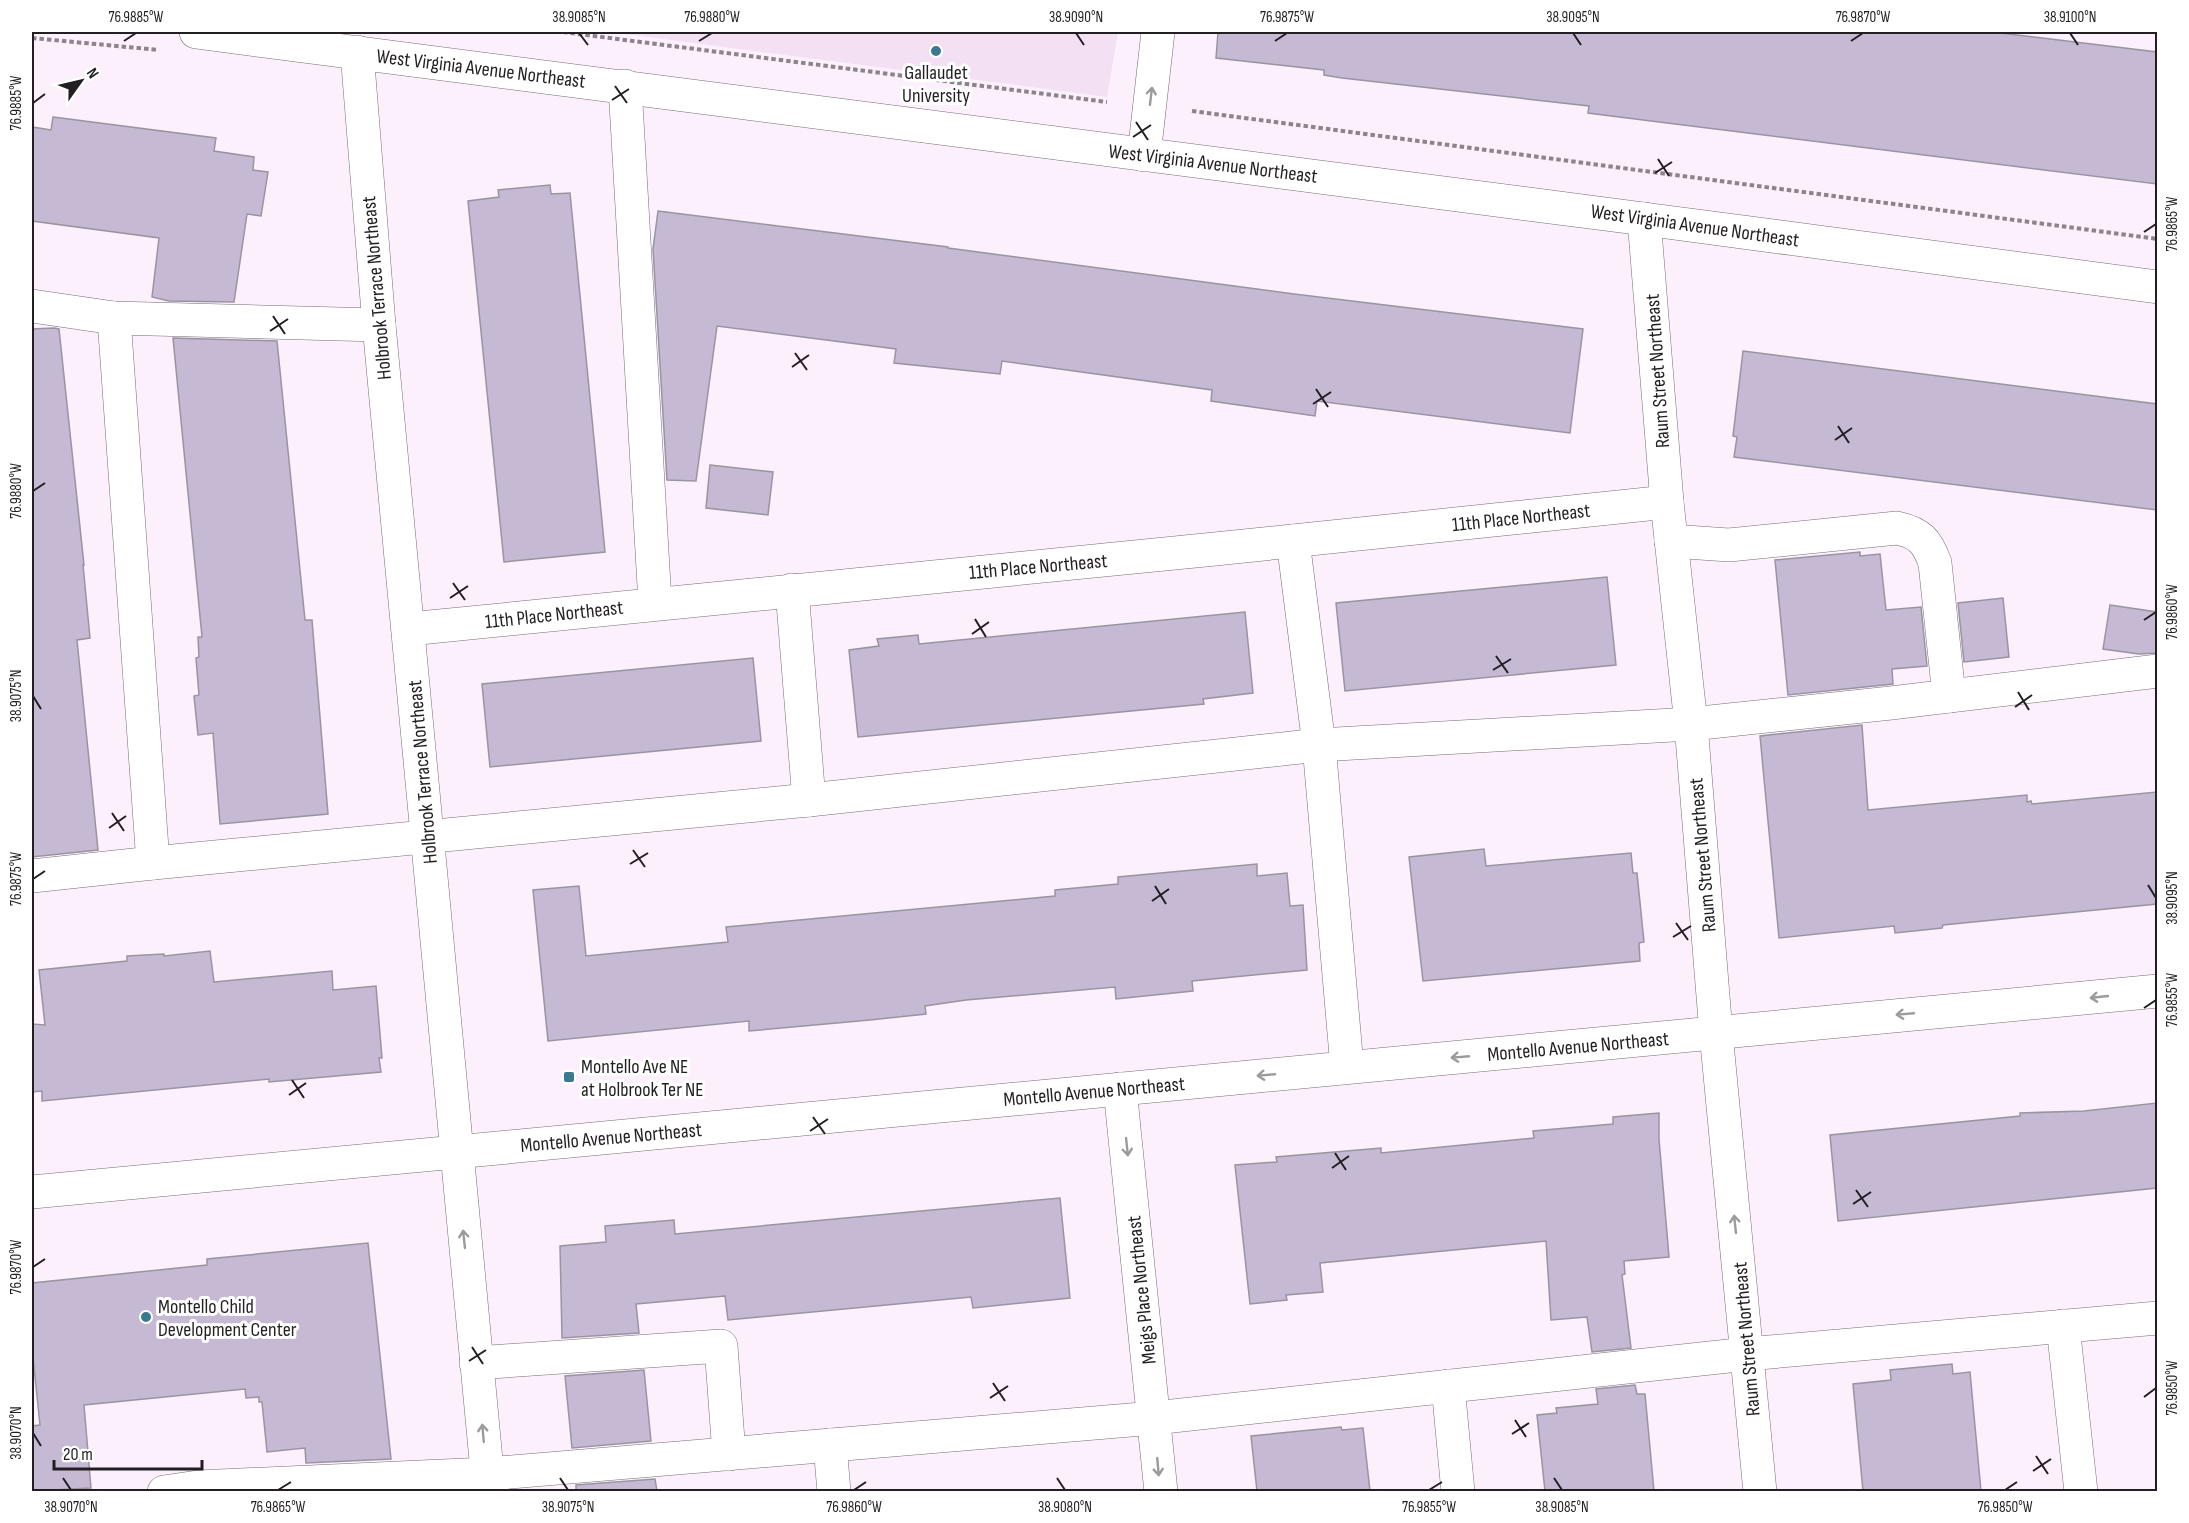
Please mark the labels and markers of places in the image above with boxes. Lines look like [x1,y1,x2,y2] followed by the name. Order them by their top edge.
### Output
[929,44,943,58] marker: Gallaudet University
[902,61,970,108] place label: Gallaudet University
[581,1055,704,1102] place label: Montello Ave NE at Holbrook Ter NE
[562,1070,576,1084] marker: Montello Ave NE at Holbrook Ter NE
[158,1295,297,1342] place label: Montello Child Development Center
[139,1310,153,1324] marker: Montello Child Development Center

